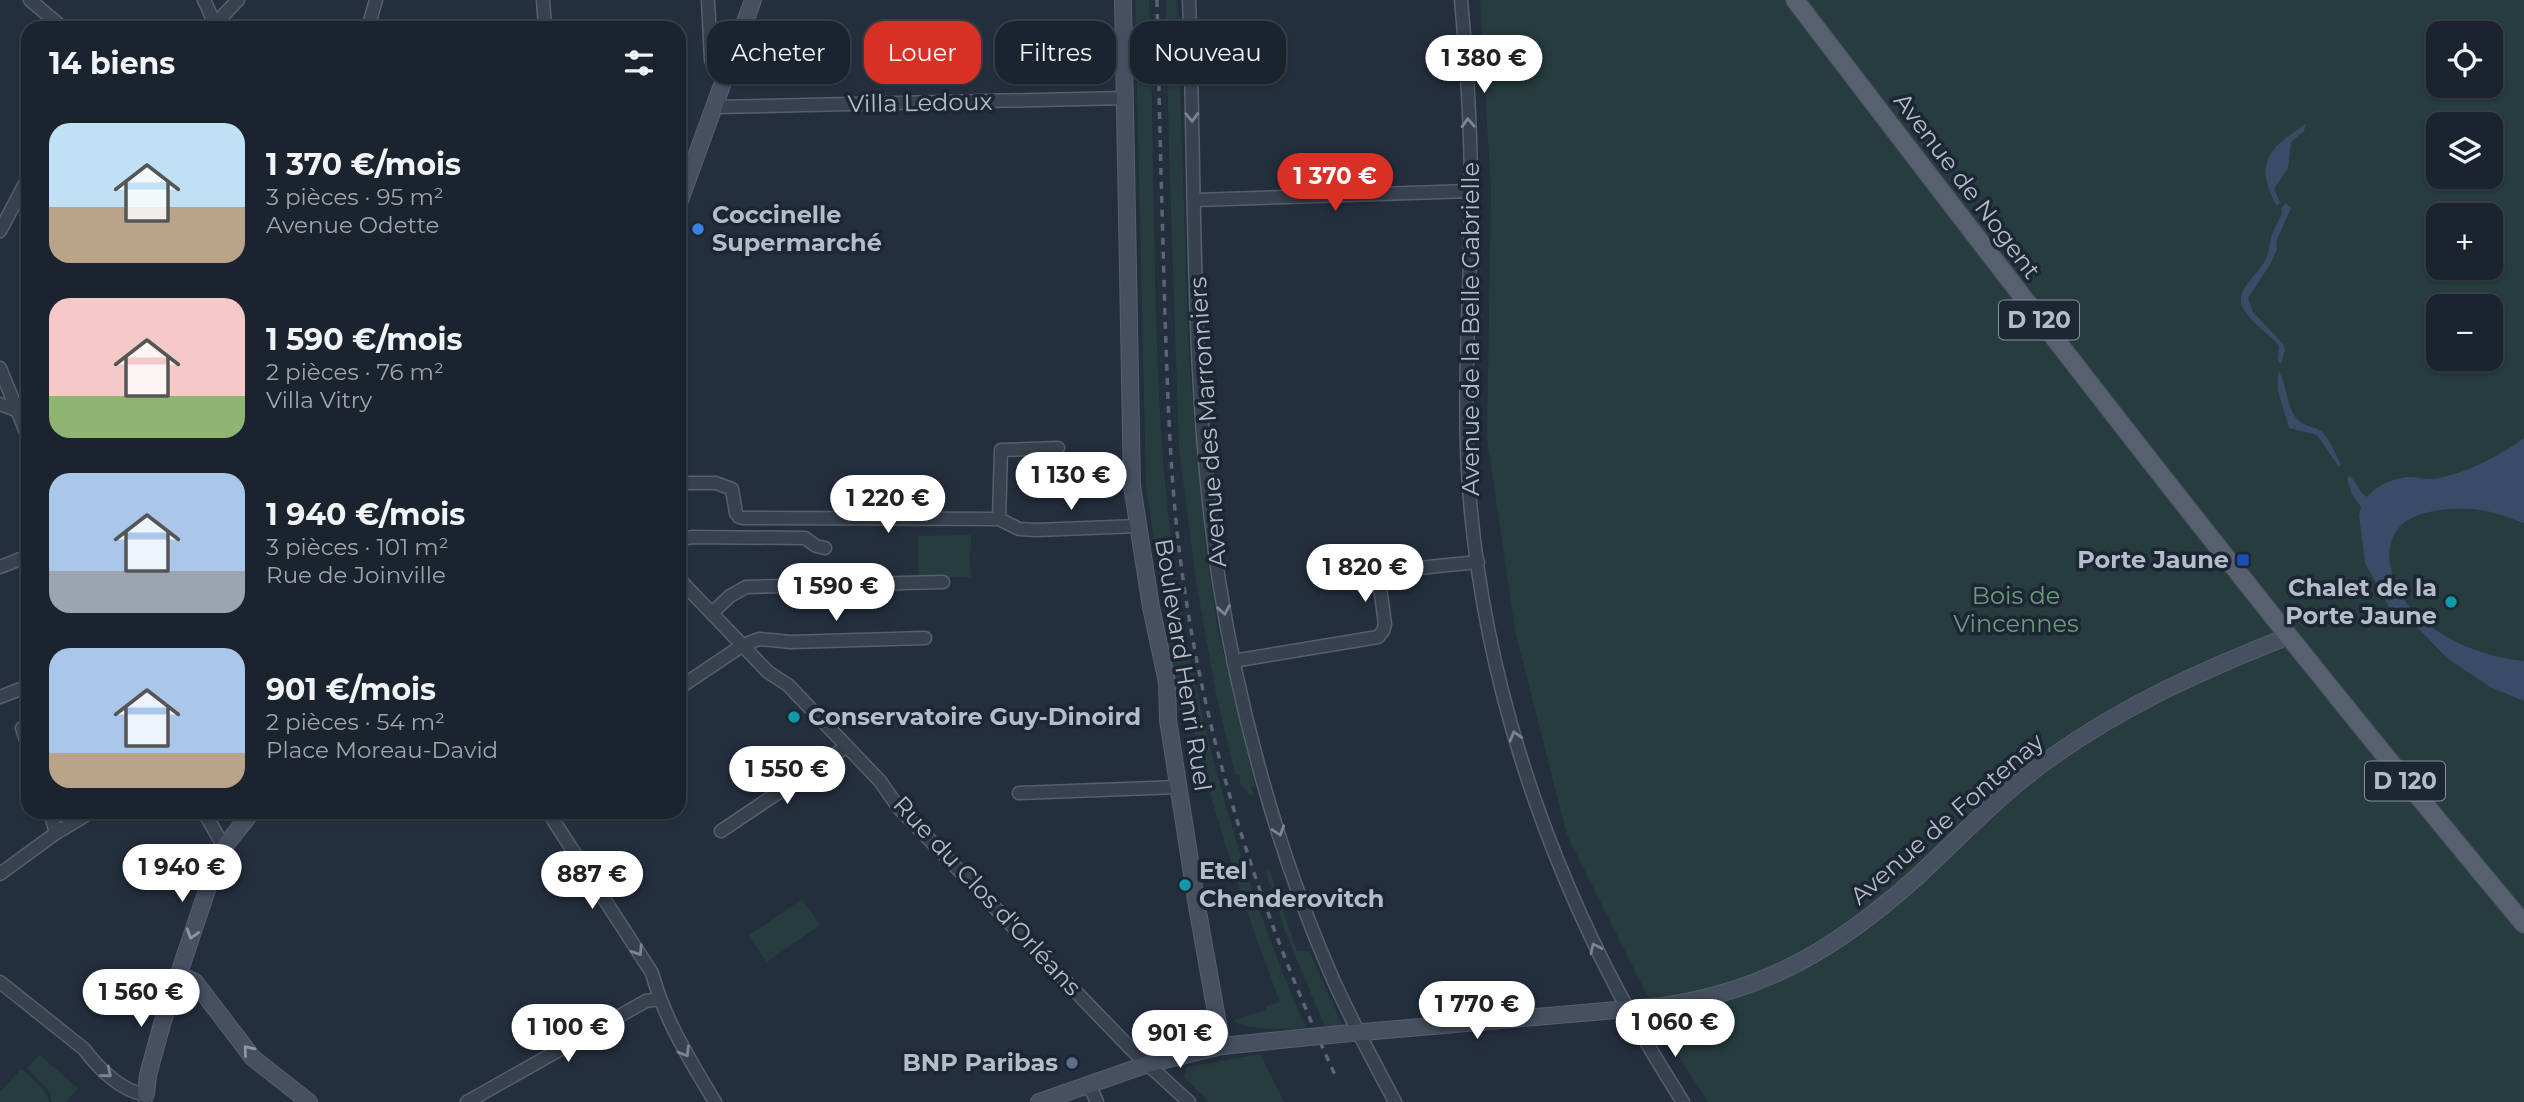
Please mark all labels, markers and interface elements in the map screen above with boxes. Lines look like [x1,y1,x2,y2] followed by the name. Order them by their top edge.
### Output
[707,21,850,84] chip: Acheter
[864,21,981,84] chip: Louer
[995,21,1116,84] chip: Filtres
[1130,21,1286,84] chip: Nouveau
[2426,21,2503,371] map controls
[2426,21,2503,98] button: locate
[1419,36,1549,95] pin: 1 380 €
[620,44,658,82] icon: filters
[1441,44,1527,72] text: 1 380 €
[49,45,175,82] text: 14 biens
[847,87,993,118] street label: Villa Ledoux
[1888,87,2047,285] street label: Avenue de Nogent
[1185,112,1200,123] one-way arrow
[2426,112,2503,189] button: layers
[1461,117,1476,128] one-way arrow
[266,146,461,183] text: 1 370 €/mois
[105,151,189,235] icon: home
[1270,154,1400,213] pin: 1 370 €
[1293,162,1377,190] text: 1 370 €
[1456,162,1485,496] street label: Avenue de la Belle Gabrielle
[266,183,444,211] text: 3 pièces · 95 m²
[712,200,882,257] place label: Coccinelle Supermarché
[2426,203,2503,280] button: +
[266,211,439,239] text: Avenue Odette
[690,221,706,237] marker: Coccinelle Supermarché
[1183,276,1232,568] street label: Avenue des Marronniers
[2426,294,2503,371] button: −
[1999,300,2079,340] road number: D 120
[266,321,462,358] text: 1 590 €/mois
[105,326,189,410] icon: home
[266,358,444,386] text: 2 pièces · 76 m²
[266,386,372,414] text: Villa Vitry
[1006,452,1136,512] pin: 1 130 €
[1032,461,1110,489] text: 1 130 €
[823,476,953,535] pin: 1 220 €
[846,484,930,512] text: 1 220 €
[266,496,465,533] text: 1 940 €/mois
[105,501,189,585] icon: home
[266,533,449,561] text: 3 pièces · 101 m²
[1149,537,1218,793] street label: Boulevard Henri Ruel
[1300,544,1430,604] pin: 1 820 €
[2077,545,2229,574] place label: Porte Jaune
[2235,552,2251,568] marker: Porte Jaune
[1322,553,1408,581] text: 1 820 €
[266,561,446,589] text: Rue de Joinville
[771,564,901,623] pin: 1 590 €
[794,572,878,600] text: 1 590 €
[2285,573,2437,630] place label: Chalet de la Porte Jaune
[1953,581,2079,638] park label: Bois de Vincennes
[2443,594,2459,610] marker: Chalet de la Porte Jaune
[1216,604,1231,616] one-way arrow
[266,671,436,708] text: 901 €/mois
[105,676,189,760] icon: home
[808,702,1141,731] place label: Conservatoire Guy-Dinoird
[266,708,445,736] text: 2 pièces · 54 m²
[786,709,802,725] marker: Conservatoire Guy-Dinoird
[1844,727,2049,910] street label: Avenue de Fontenay
[1508,730,1523,742] one-way arrow
[266,736,498,764] text: Place Moreau-David
[722,746,852,806] pin: 1 550 €
[745,755,829,783] text: 1 550 €
[2365,762,2445,800] road number: D 120
[887,790,1087,1002] street label: Rue du Clos d'Orléans
[1271,824,1285,836] one-way arrow
[117,844,247,904] pin: 1 940 €
[543,852,641,911] pin: 887 €
[139,853,225,881] text: 1 940 €
[1199,856,1384,913] place label: Etel Chenderovitch
[557,860,627,888] text: 887 €
[1177,877,1193,893] marker: Etel Chenderovitch
[186,927,201,939] one-way arrow
[1590,943,1604,956] one-way arrow
[630,944,643,957] one-way arrow
[76,970,206,1029] pin: 1 560 €
[99,978,183,1006] text: 1 560 €
[1412,982,1542,1041] pin: 1 770 €
[1435,990,1519,1018] text: 1 770 €
[1610,1000,1740,1059] pin: 1 060 €
[503,1004,633,1064] pin: 1 100 €
[1632,1008,1718,1036] text: 1 060 €
[1131,1010,1229,1070] pin: 901 €
[528,1013,608,1041] text: 1 100 €
[1148,1019,1212,1047] text: 901 €
[677,1044,690,1057] one-way arrow
[244,1045,257,1058] one-way arrow
[902,1048,1058,1077] place label: BNP Paribas
[1064,1055,1080,1071] marker: BNP Paribas
[100,1065,112,1078] one-way arrow

